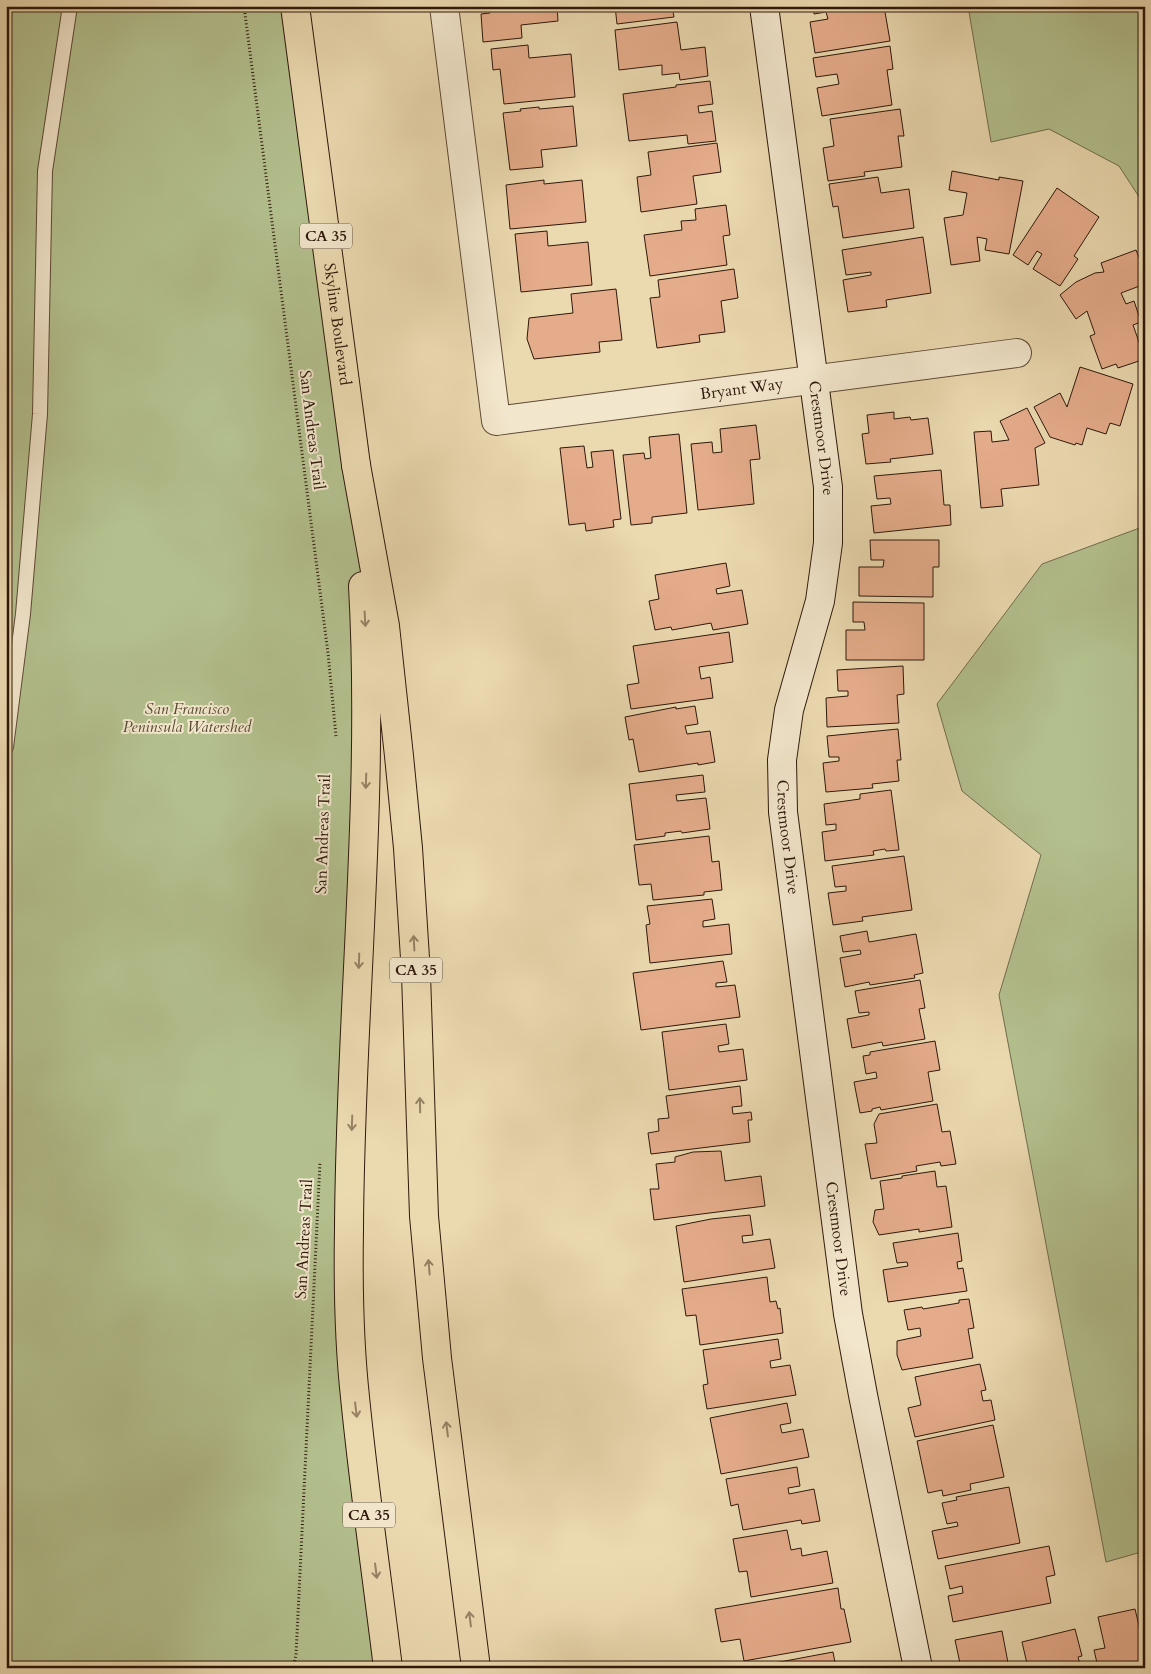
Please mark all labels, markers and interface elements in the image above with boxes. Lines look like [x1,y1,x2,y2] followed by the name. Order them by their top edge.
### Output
[300,224,352,248] road number: CA 35
[318,262,356,387] street label: Skyline Boulevard
[294,369,330,491] street label: San Andreas Trail
[699,373,785,405] street label: Bryant Way
[803,380,839,495] street label: Crestmoor Drive
[361,610,370,626] one-way arrow
[123,698,253,738] park label: San Francisco Peninsula Watershed
[361,772,371,789] one-way arrow
[310,774,336,894] street label: San Andreas Trail
[771,779,805,896] street label: Crestmoor Drive
[409,935,419,951] one-way arrow
[354,953,363,969] one-way arrow
[390,958,442,982] road number: CA 35
[415,1097,424,1113] one-way arrow
[347,1115,357,1131] one-way arrow
[290,1178,318,1300] street label: San Andreas Trail
[820,1180,857,1297] street label: Crestmoor Drive
[424,1260,433,1276] one-way arrow
[351,1401,361,1417] one-way arrow
[441,1421,451,1437] one-way arrow
[343,1502,395,1528] road number: CA 35
[371,1563,381,1579] one-way arrow
[465,1612,475,1628] one-way arrow

